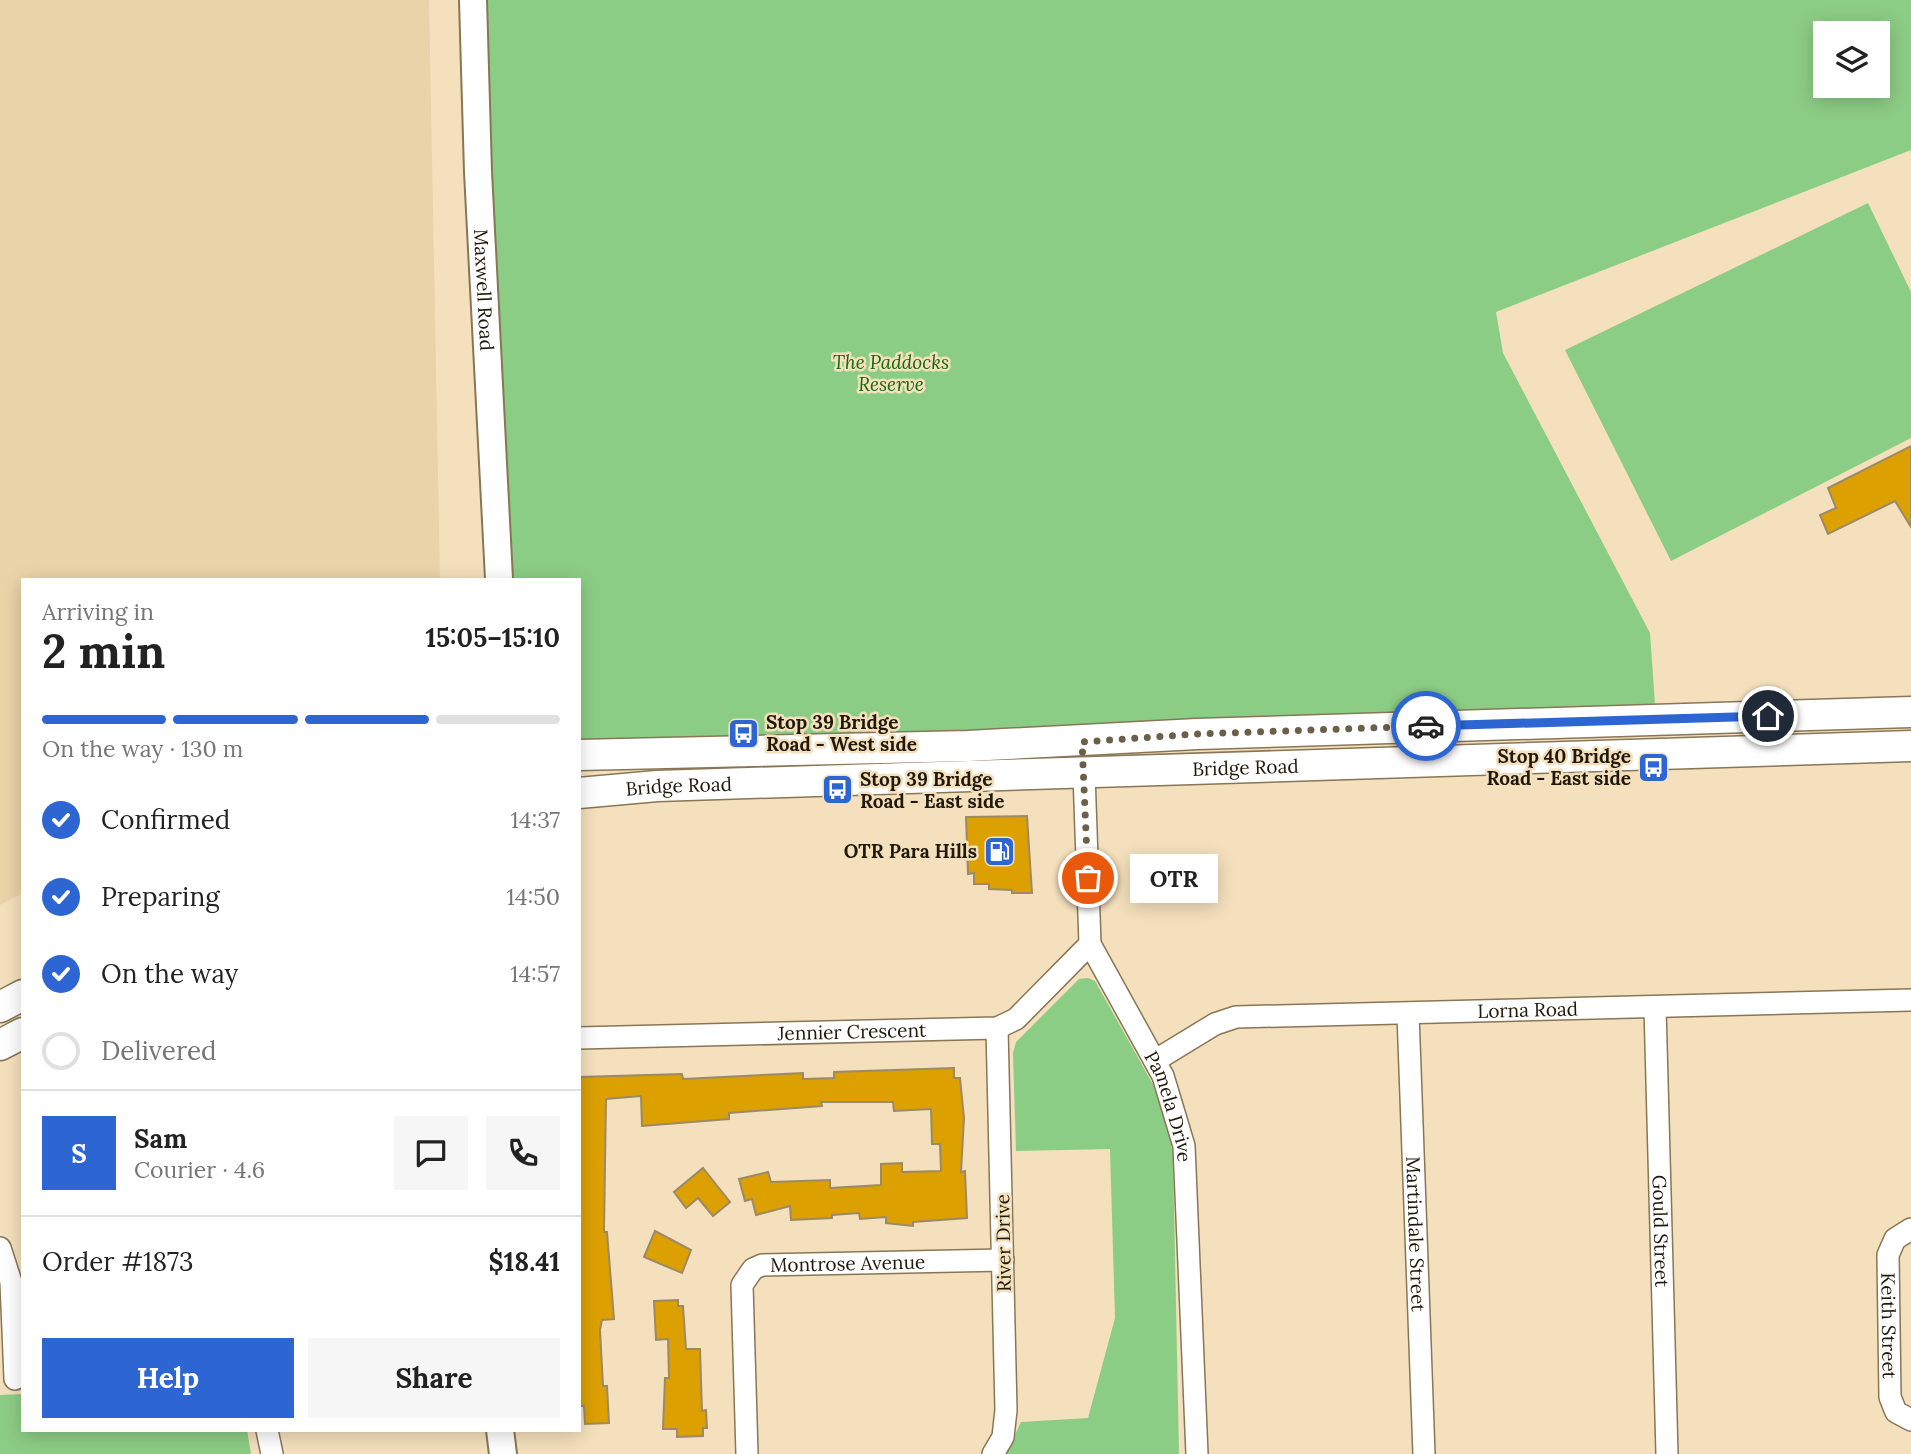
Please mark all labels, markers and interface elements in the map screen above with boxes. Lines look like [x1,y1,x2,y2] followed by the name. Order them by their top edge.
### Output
[1813,21,1890,98] map controls
[1813,21,1890,98] button: layers
[469,228,499,351] street label: Maxwell Road
[833,350,949,396] park label: The Paddocks Reserve
[42,597,154,626] text: Arriving in
[426,621,560,654] text: 15:05–15:10
[42,622,165,681] text: 2 min
[1738,686,1798,746] pin
[1391,691,1461,761] courier
[1749,697,1787,735] icon: home
[1407,707,1445,745] icon: car
[766,710,917,756] place label: Stop 39 Bridge Road - West side
[726,716,760,750] bus stop icon: Stop 39 Bridge Road - West side
[42,734,243,763] text: On the way · 130 m
[1486,744,1631,790] place label: Stop 40 Bridge Road - East side
[1637,750,1671,784] bus stop icon: Stop 40 Bridge Road - East side
[1192,754,1299,781] street label: Bridge Road
[860,767,1005,813] place label: Stop 39 Bridge Road - East side
[624,772,732,801] street label: Bridge Road
[820,773,854,807] bus stop icon: Stop 39 Bridge Road - East side
[42,801,80,839] icon: check
[101,803,230,836] text: Confirmed
[511,805,560,834] text: 14:37
[983,834,1017,868] fuel station icon: OTR Para Hills
[844,839,977,863] place label: OTR Para Hills
[1058,848,1118,908] pin
[1130,854,1218,903] callout: OTR
[1069,859,1107,897] icon: bag
[1150,864,1198,893] text: OTR
[42,878,80,916] icon: check
[101,880,220,913] text: Preparing
[507,882,560,911] text: 14:50
[42,955,80,993] icon: check
[101,957,238,990] text: On the way
[510,959,560,988] text: 14:57
[1477,996,1578,1023] street label: Lorna Road
[776,1018,927,1045] street label: Jennier Crescent
[101,1034,217,1067] text: Delivered
[1139,1047,1197,1162] street label: Pamela Drive
[394,1116,468,1190] button: chat
[486,1116,560,1190] button: phone
[134,1122,187,1155] text: Sam
[71,1137,87,1170] text: S
[134,1155,265,1184] text: Courier · 4.6
[1401,1156,1431,1313] street label: Martindale Street
[1648,1174,1675,1288] street label: Gould Street
[990,1194,1016,1292] street label: River Drive
[42,1245,194,1278] text: Order #1873
[488,1245,560,1278] text: $18.41
[770,1250,925,1277] street label: Montrose Avenue
[1876,1272,1902,1380] street label: Keith Street
[42,1338,294,1418] button: Help
[308,1338,560,1418] button: Share

